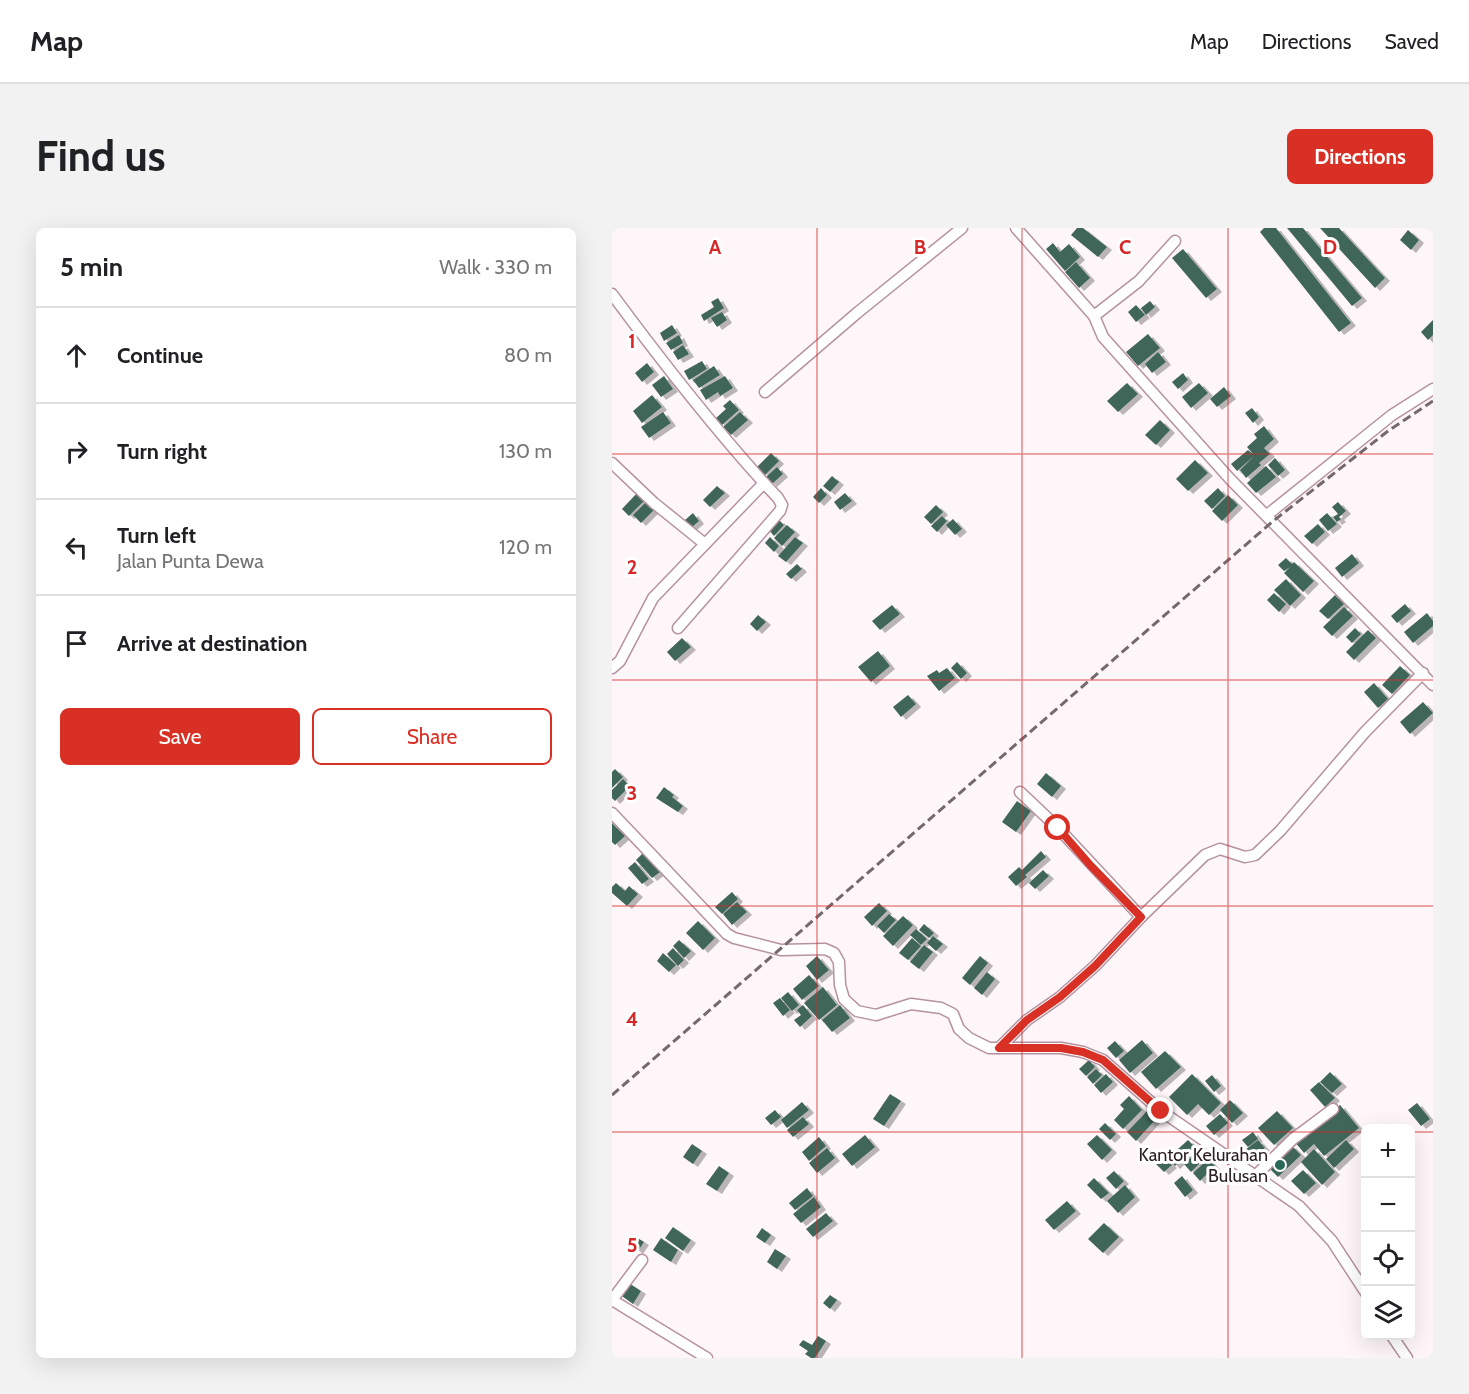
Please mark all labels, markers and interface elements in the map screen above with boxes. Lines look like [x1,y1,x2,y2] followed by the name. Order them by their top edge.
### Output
[30,24,83,58] text: Map
[1190,29,1229,54] text: Map
[1262,29,1351,54] text: Directions
[1384,29,1439,54] text: Saved
[1287,129,1433,184] button: Directions
[36,130,165,182] text: Find us
[709,235,722,259] text: A
[914,235,926,259] text: B
[1119,235,1131,259] text: C
[1323,235,1337,259] text: D
[60,251,123,283] text: 5 min
[439,255,552,279] text: Walk · 330 m
[628,329,636,353] text: 1
[60,339,93,372] icon: ahead
[117,342,203,369] text: Continue
[504,343,552,367] text: 80 m
[60,435,93,468] icon: right
[117,438,207,465] text: Turn right
[499,439,552,463] text: 130 m
[117,522,196,549] text: Turn left
[60,531,93,564] icon: left
[499,535,552,559] text: 120 m
[117,549,264,573] text: Jalan Punta Dewa
[627,555,637,579] text: 2
[60,627,93,660] icon: arrive
[117,630,307,657] text: Arrive at destination
[60,708,300,765] button: Save
[312,708,552,765] button: Share
[627,781,637,805] text: 3
[1044,814,1070,840] route start
[626,1007,638,1031] text: 4
[1147,1097,1173,1123] route end
[1361,1124,1415,1340] map controls
[1361,1124,1415,1178] button: +
[1138,1144,1268,1187] place label: Kantor Kelurahan Bulusan
[1273,1158,1287,1172] marker: Kantor Kelurahan Bulusan
[1361,1178,1415,1232] button: −
[1361,1232,1415,1286] button: locate
[627,1233,637,1257] text: 5
[1361,1286,1415,1340] button: layers

